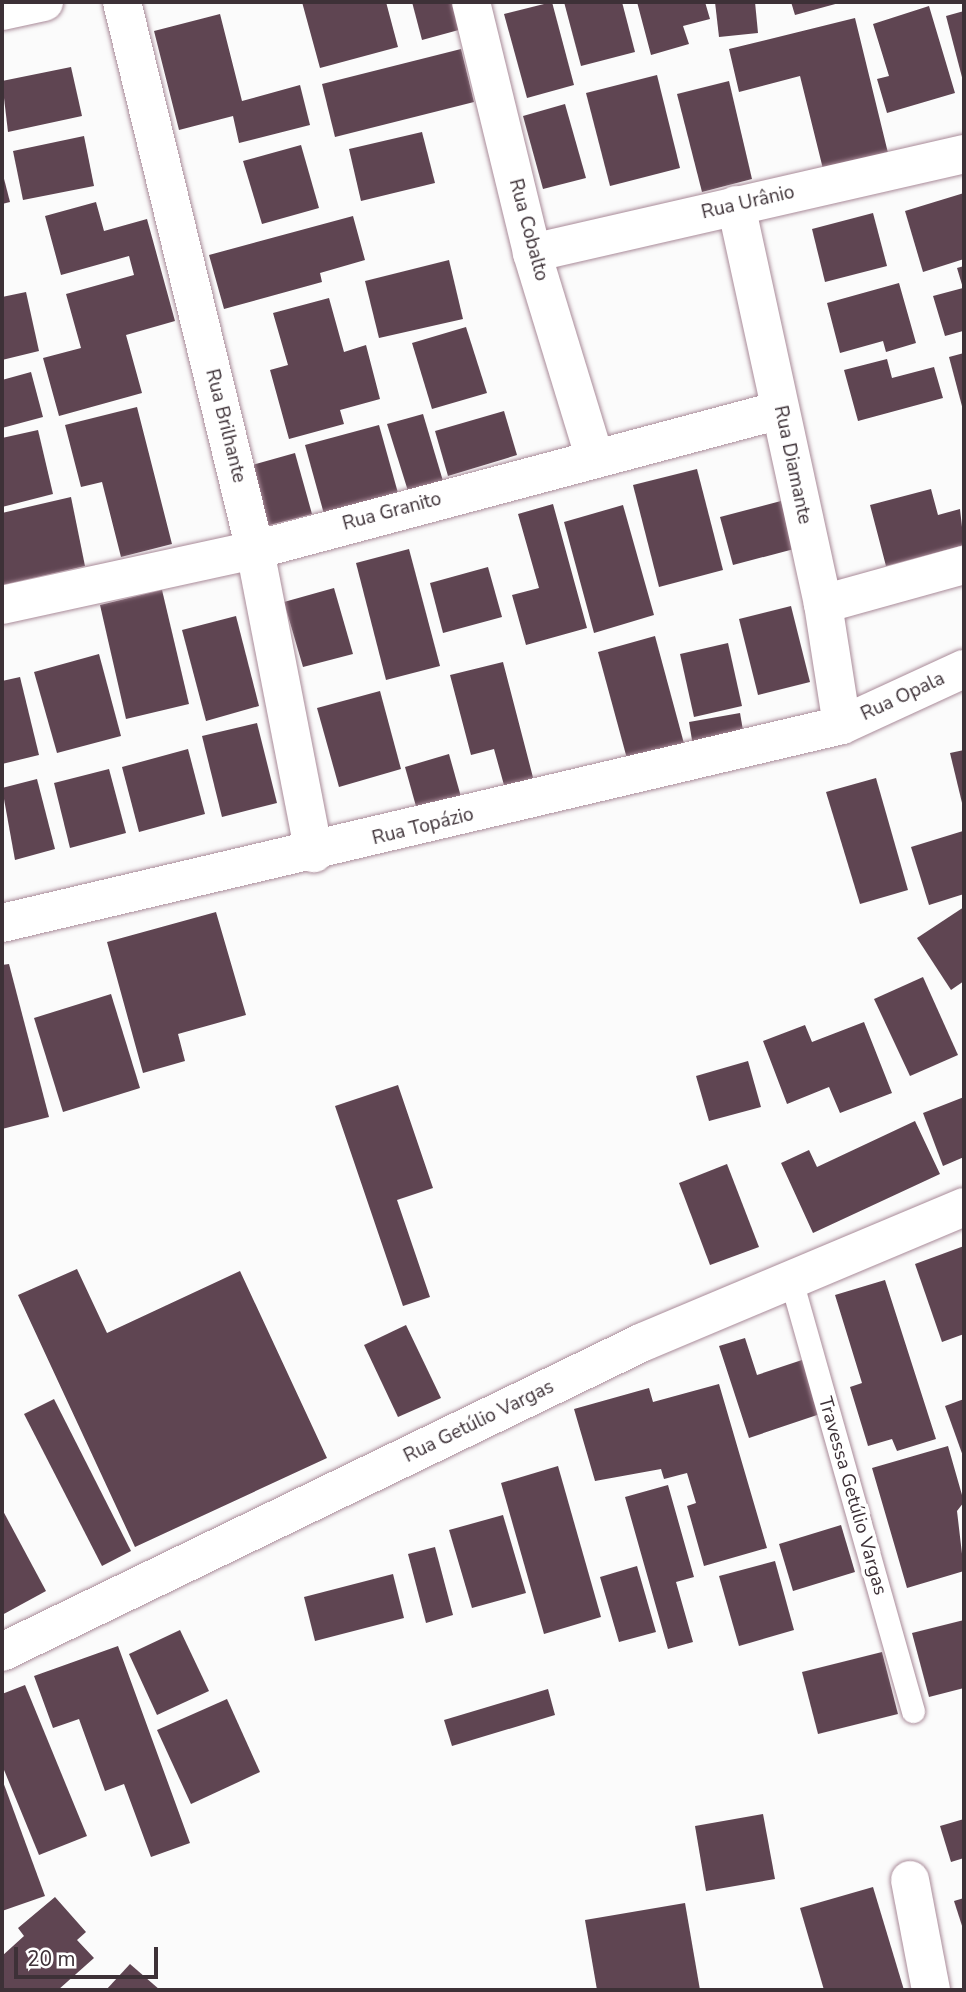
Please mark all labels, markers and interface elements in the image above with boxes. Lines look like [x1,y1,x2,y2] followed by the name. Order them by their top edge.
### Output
[503,176,553,284] street label: Rua Cobalto
[699,181,797,225] street label: Rua Urânio
[200,367,250,485] street label: Rua Brilhante
[768,404,816,526] street label: Rua Diamante
[340,488,444,536] street label: Rua Granito
[858,668,948,726] street label: Rua Opala
[370,803,476,851] street label: Rua Topázio
[400,1376,558,1468] street label: Rua Getúlio Vargas
[813,1394,891,1598] street label: Travessa Getúlio Vargas
[18,1932,161,1976] scale bar
[27,1945,76,1973] text: 20 m

